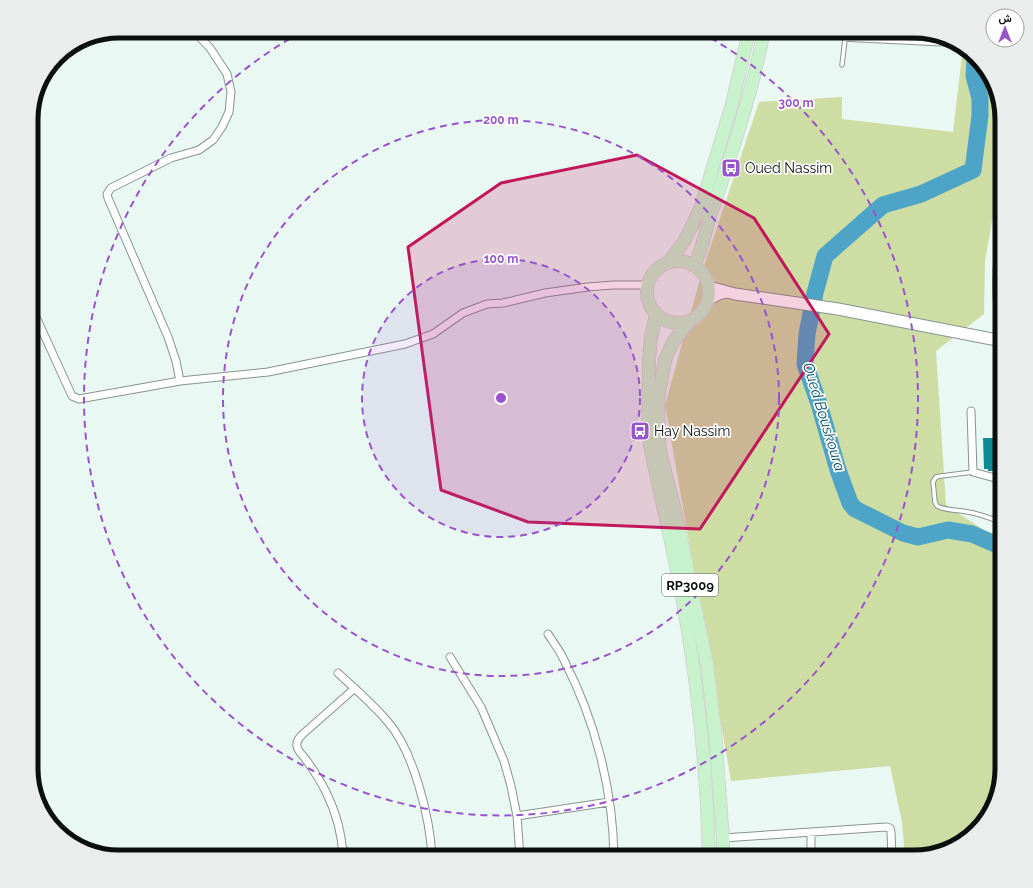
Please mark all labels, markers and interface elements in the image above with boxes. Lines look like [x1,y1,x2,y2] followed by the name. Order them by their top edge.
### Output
[985,8,1025,48] north arrow
[998,12,1012,25] text: ش
[778,96,814,110] text: 300 m
[483,113,519,127] text: 200 m
[720,157,742,179] bus stop icon: Oued Nassim
[745,160,832,176] place label: Oued Nassim
[484,252,518,266] text: 100 m
[799,360,849,474] water label: Oued Bouskoura
[494,391,508,405] centre of rings
[629,420,651,442] bus stop icon: Hay Nassim
[654,423,730,439] place label: Hay Nassim
[662,574,718,596] road number: RP3009

